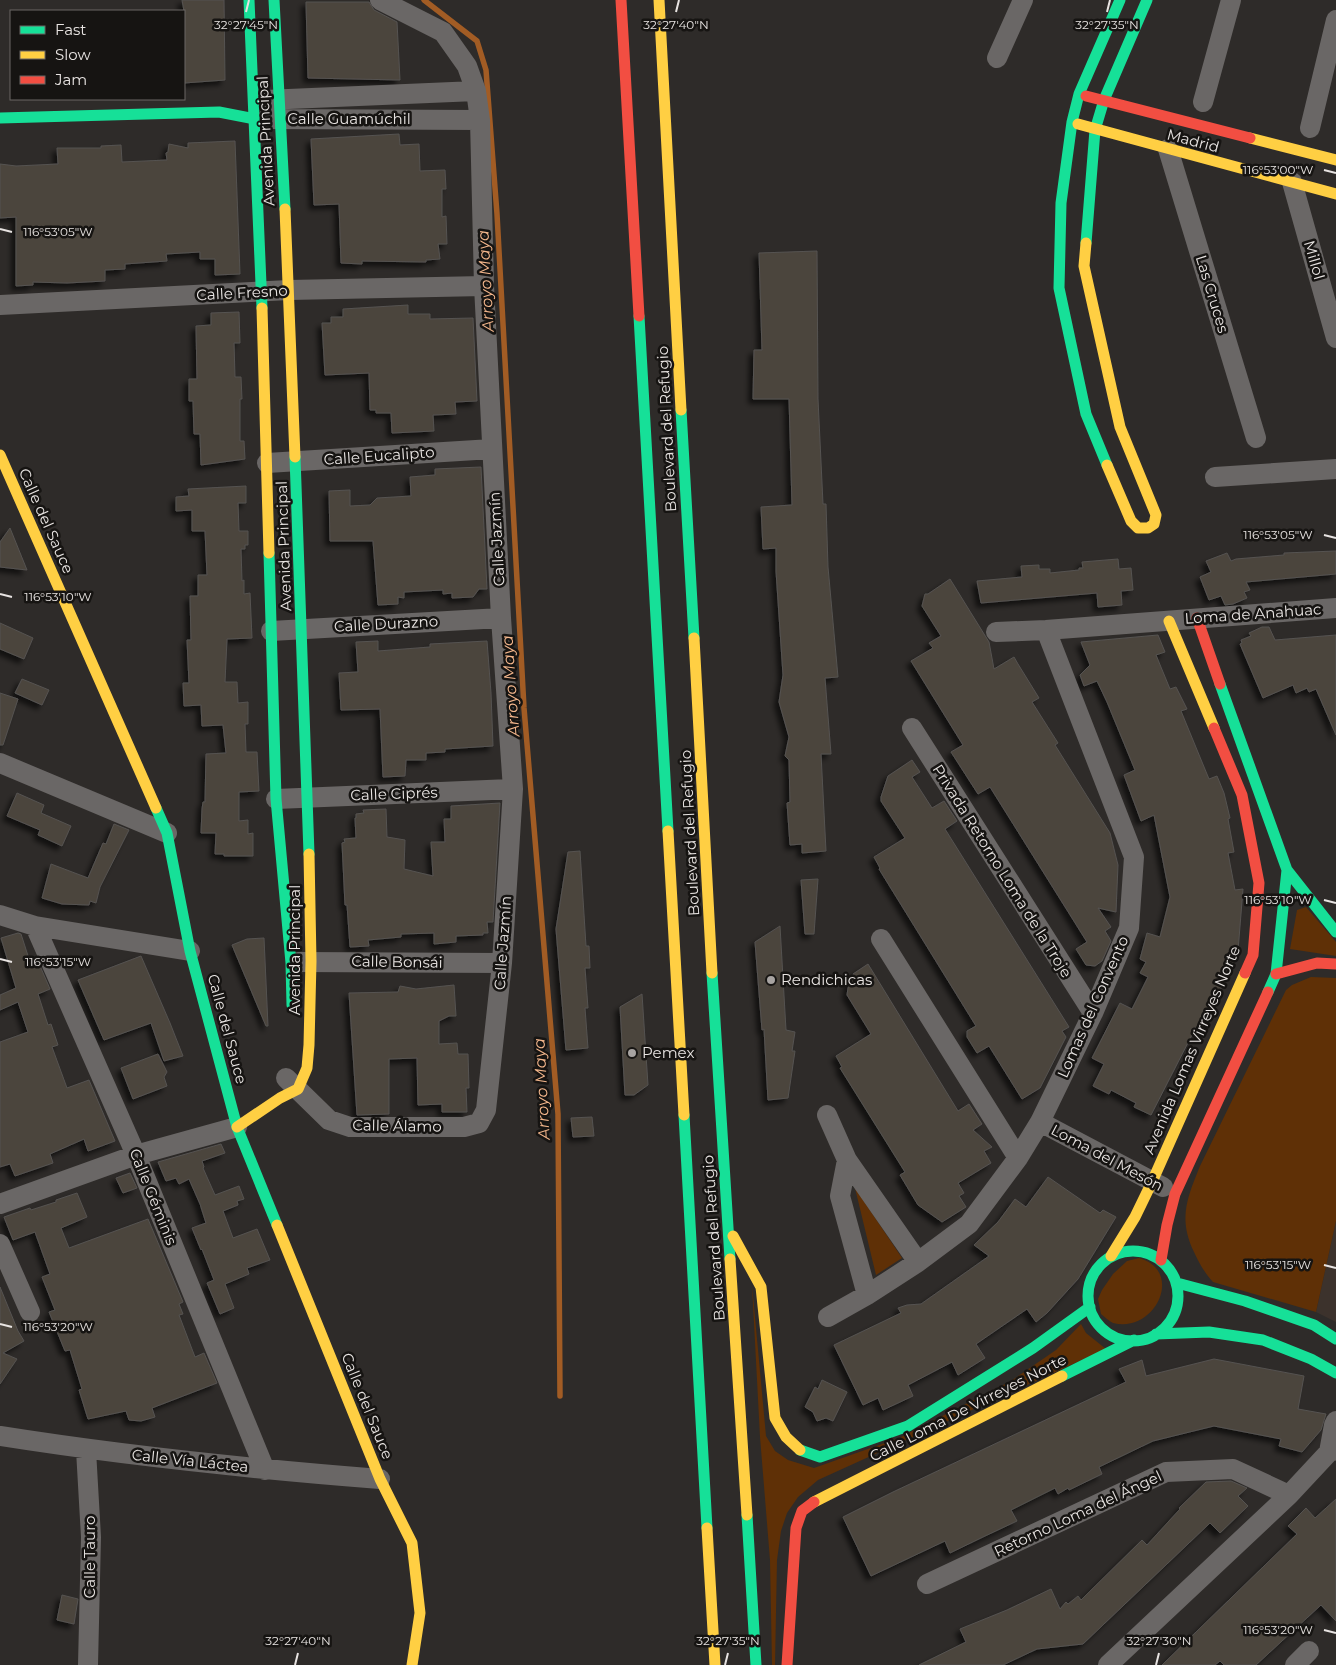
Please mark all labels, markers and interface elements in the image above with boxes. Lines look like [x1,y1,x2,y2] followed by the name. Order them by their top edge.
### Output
[10,10,185,100] legend
[214,17,278,32] text: 32°27'45"N
[643,17,709,32] text: 32°27'40"N
[1075,17,1139,32] text: 32°27'35"N
[55,20,86,39] text: Fast
[55,45,91,64] text: Slow
[54,70,87,89] text: Jam
[253,75,278,207] street label: Avenida Principal
[287,109,411,128] street label: Calle Guamúchil
[1165,124,1221,157] street label: Madrid
[1243,162,1313,177] text: 116°53'00"W
[23,224,93,239] text: 116°53'05"W
[473,230,498,333] water label: Arroyo Maya
[1300,238,1329,282] street label: Millol
[1192,253,1233,335] street label: Las Cruces
[196,281,288,304] street label: Calle Fresno
[653,345,680,513] street label: Boulevard del Refugio
[323,442,435,469] street label: Calle Eucalipto
[15,465,78,576] street label: Calle del Sauce
[272,481,295,611] street label: Avenida Principal
[485,491,508,587] street label: Calle Jazmín
[1243,527,1313,542] text: 116°53'05"W
[24,589,92,604] text: 116°53'10"W
[1184,599,1322,628] street label: Loma de Anahuac
[333,611,439,636] street label: Calle Durazno
[497,634,524,738] water label: Arroyo Maya
[676,749,703,917] street label: Boulevard del Refugio
[929,761,1076,981] street label: Privada Retorno Loma de la Troje
[350,782,438,805] street label: Calle Ciprés
[285,885,304,1015] street label: Avenida Principal
[1244,892,1312,907] text: 116°53'10"W
[490,895,515,991] street label: Calle Jazmín
[1053,933,1132,1081] street label: Lomas del Convento
[1139,943,1244,1157] street label: Avenida Lomas Virreyes Norte
[351,951,443,972] street label: Calle Bonsái
[25,954,91,969] text: 116°53'15"W
[781,970,872,989] place label: Rendichicas
[204,972,251,1086] street label: Calle del Sauce
[765,974,777,986] marker: Rendichicas
[529,1038,554,1141] water label: Arroyo Maya
[642,1043,694,1062] place label: Pemex
[626,1047,638,1059] marker: Pemex
[352,1115,442,1136] street label: Calle Álamo
[1048,1120,1167,1195] street label: Loma del Mesón
[125,1146,181,1248] street label: Calle Géminis
[698,1154,729,1322] street label: Boulevard del Refugio
[1245,1257,1311,1272] text: 116°53'15"W
[23,1319,93,1334] text: 116°53'20"W
[866,1349,1069,1466] street label: Calle Loma De Virreyes Norte
[337,1350,397,1462] street label: Calle del Sauce
[131,1445,249,1476] street label: Calle Vía Láctea
[991,1466,1165,1561] street label: Retorno Loma del Ángel
[80,1516,99,1598] street label: Calle Tauro
[1243,1622,1313,1637] text: 116°53'20"W
[265,1633,331,1648] text: 32°27'40"N
[696,1633,760,1648] text: 32°27'35"N
[1127,1633,1191,1648] text: 32°27'30"N

